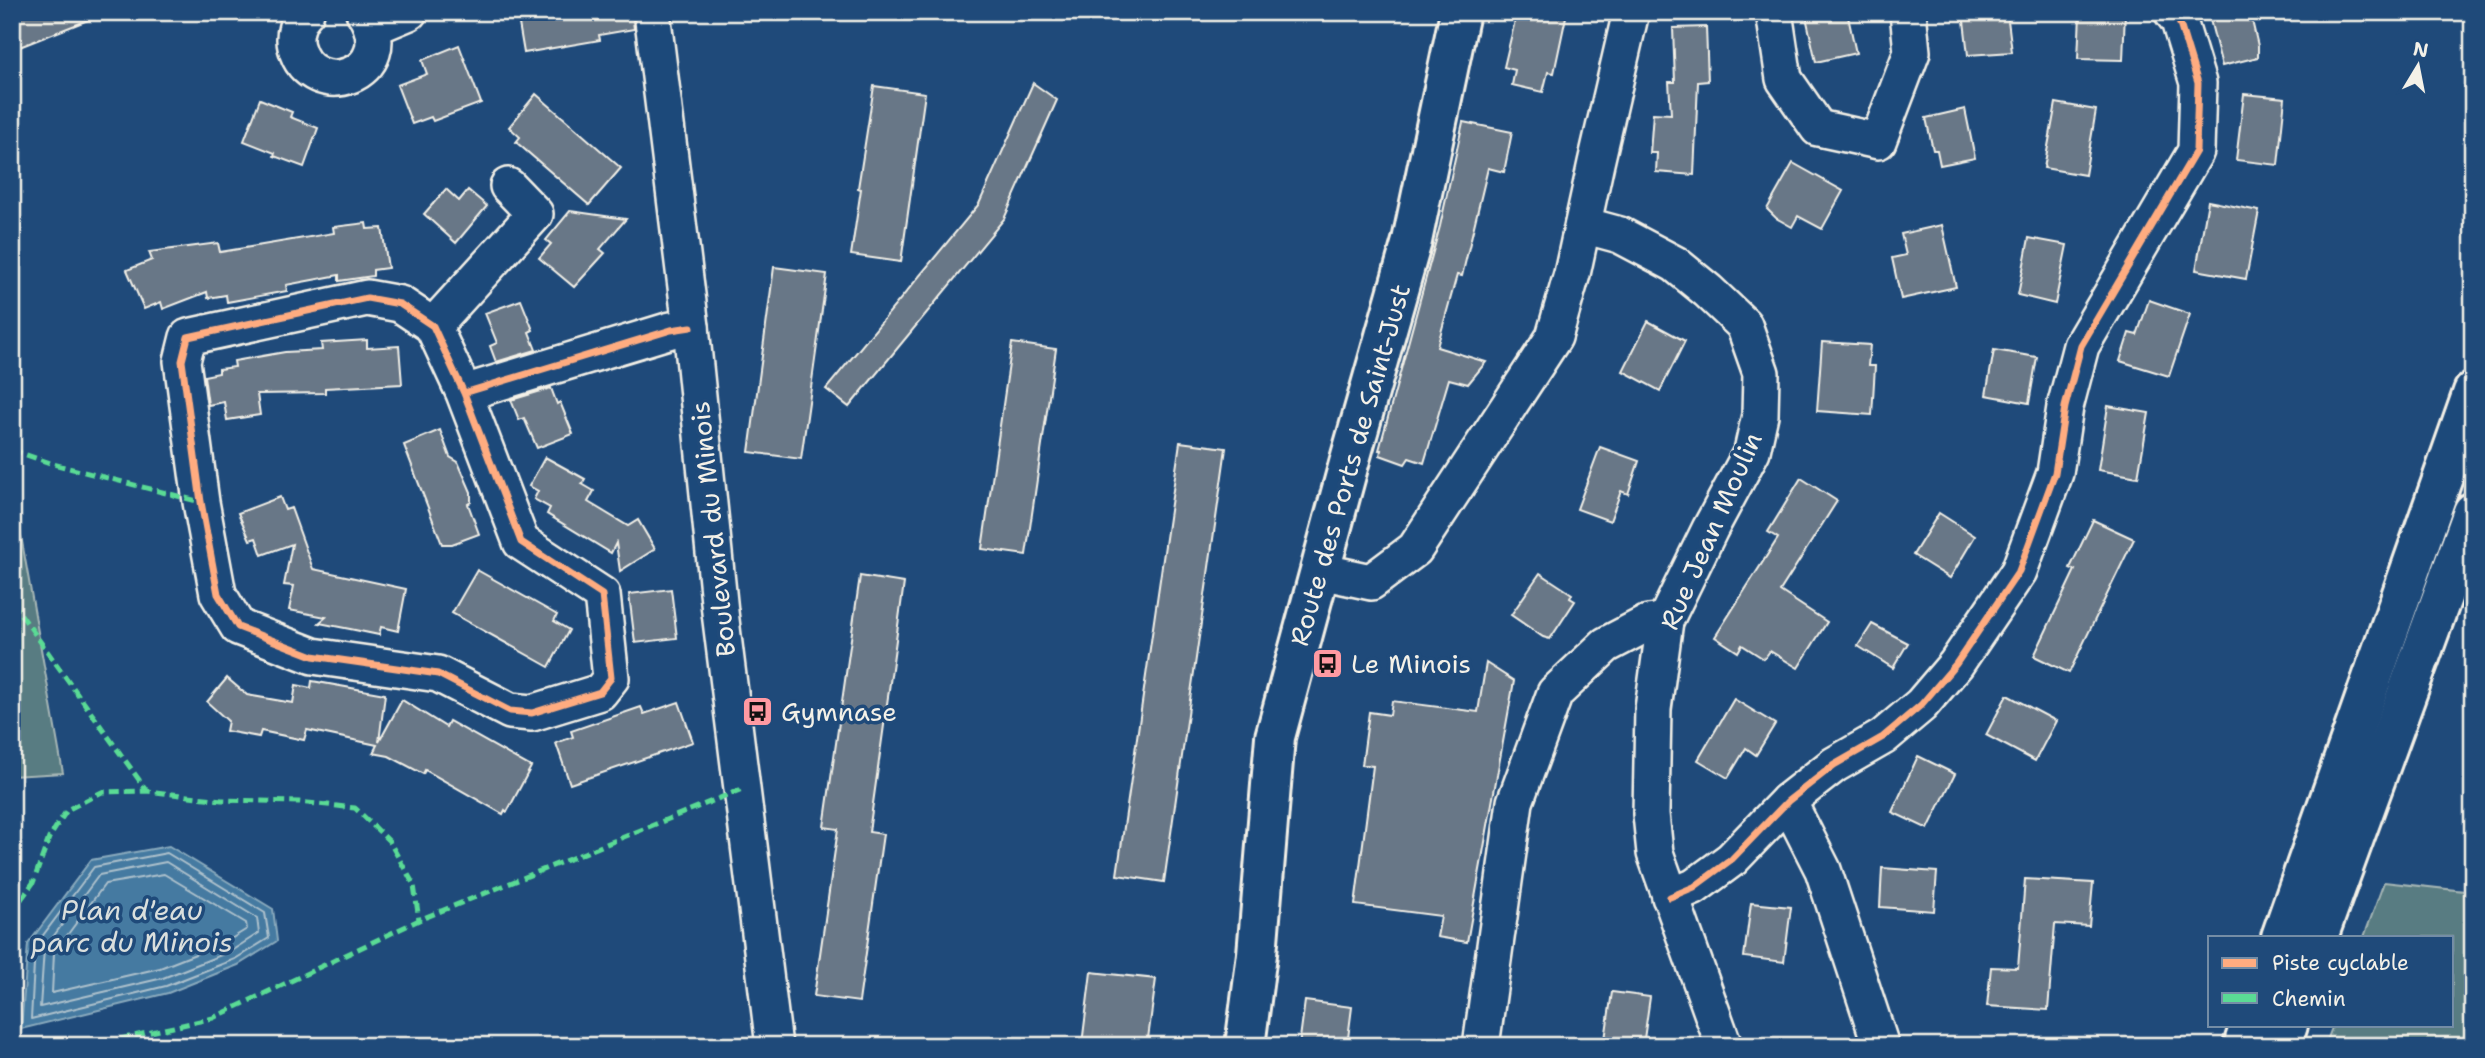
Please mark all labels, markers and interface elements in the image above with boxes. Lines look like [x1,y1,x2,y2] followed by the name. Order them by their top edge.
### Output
[2384,32,2454,102] north arrow
[2411,36,2430,63] text: N
[1281,280,1418,650] street label: Route des Ports de Saint-Just
[682,400,743,659] street label: Boulevard du Minois
[1651,426,1770,635] street label: Rue Jean Moulin
[1351,646,1471,681] place label: Le Minois
[1311,647,1345,681] bus stop icon: Le Minois
[781,694,897,729] place label: Gymnase
[741,695,775,729] bus stop icon: Gymnase
[30,891,233,961] water label: Plan d'eau parc du Minois
[2208,936,2454,1026] legend
[2272,949,2409,977] text: Piste cyclable
[2272,985,2346,1013] text: Chemin

